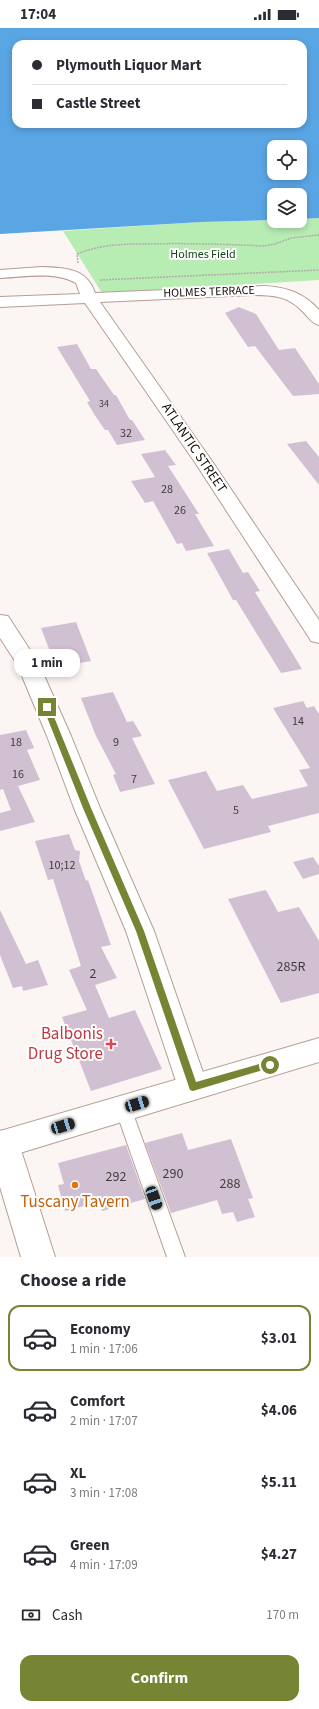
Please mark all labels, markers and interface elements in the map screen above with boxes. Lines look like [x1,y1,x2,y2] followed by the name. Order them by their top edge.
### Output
[20,4,56,25] text: 17:04
[56,55,201,76] text: Plymouth Liquor Mart
[56,93,140,114] text: Castle Street
[267,140,307,228] map controls
[267,140,307,180] button: locate
[267,188,307,228] button: layers
[170,246,236,263] park label: Holmes Field
[163,282,255,302] street label: HOLMES TERRACE
[99,397,109,411] house number: 34
[156,399,232,497] street label: ATLANTIC STREET
[120,425,132,442] house number: 32
[161,481,173,498] house number: 28
[174,502,186,519] house number: 26
[14,649,80,677] callout: 1 min
[31,654,63,672] text: 1 min
[38,698,56,716] route end
[292,713,304,730] house number: 14
[10,734,22,751] house number: 18
[113,734,119,751] house number: 9
[12,766,24,783] house number: 16
[131,771,137,788] house number: 7
[233,802,239,819] house number: 5
[49,857,75,874] house number: 10;12
[277,957,305,977] house number: 285R
[90,964,97,984] house number: 2
[28,1022,103,1066] place label: Balbonis Drug Store
[106,1039,116,1049] marker: Balbonis Drug Store
[261,1056,279,1074] route start
[124,1095,150,1113] car
[50,1117,76,1135] car
[163,1164,183,1184] house number: 290
[106,1167,126,1187] house number: 292
[220,1174,240,1194] house number: 288
[70,1180,80,1190] marker: Tuscany Tavern
[144,1185,164,1211] car
[20,1190,130,1214] place label: Tuscany Tavern
[20,1268,126,1293] text: Choose a ride
[70,1319,131,1340] text: Economy
[22,1320,58,1356] icon: car
[261,1328,297,1349] text: $3.01
[70,1340,138,1358] text: 1 min · 17:06
[70,1391,125,1412] text: Comfort
[22,1392,58,1428] icon: car
[261,1400,297,1421] text: $4.06
[70,1412,138,1430] text: 2 min · 17:07
[70,1463,86,1484] text: XL
[22,1464,58,1500] icon: car
[261,1472,297,1493] text: $5.11
[70,1484,138,1502] text: 3 min · 17:08
[70,1535,110,1556] text: Green
[22,1536,58,1572] icon: car
[261,1544,297,1565] text: $4.27
[70,1556,138,1574] text: 4 min · 17:09
[20,1604,42,1626] icon: cash
[52,1605,83,1626] text: Cash
[266,1606,299,1624] text: 170 m
[20,1655,299,1701] button: Confirm

